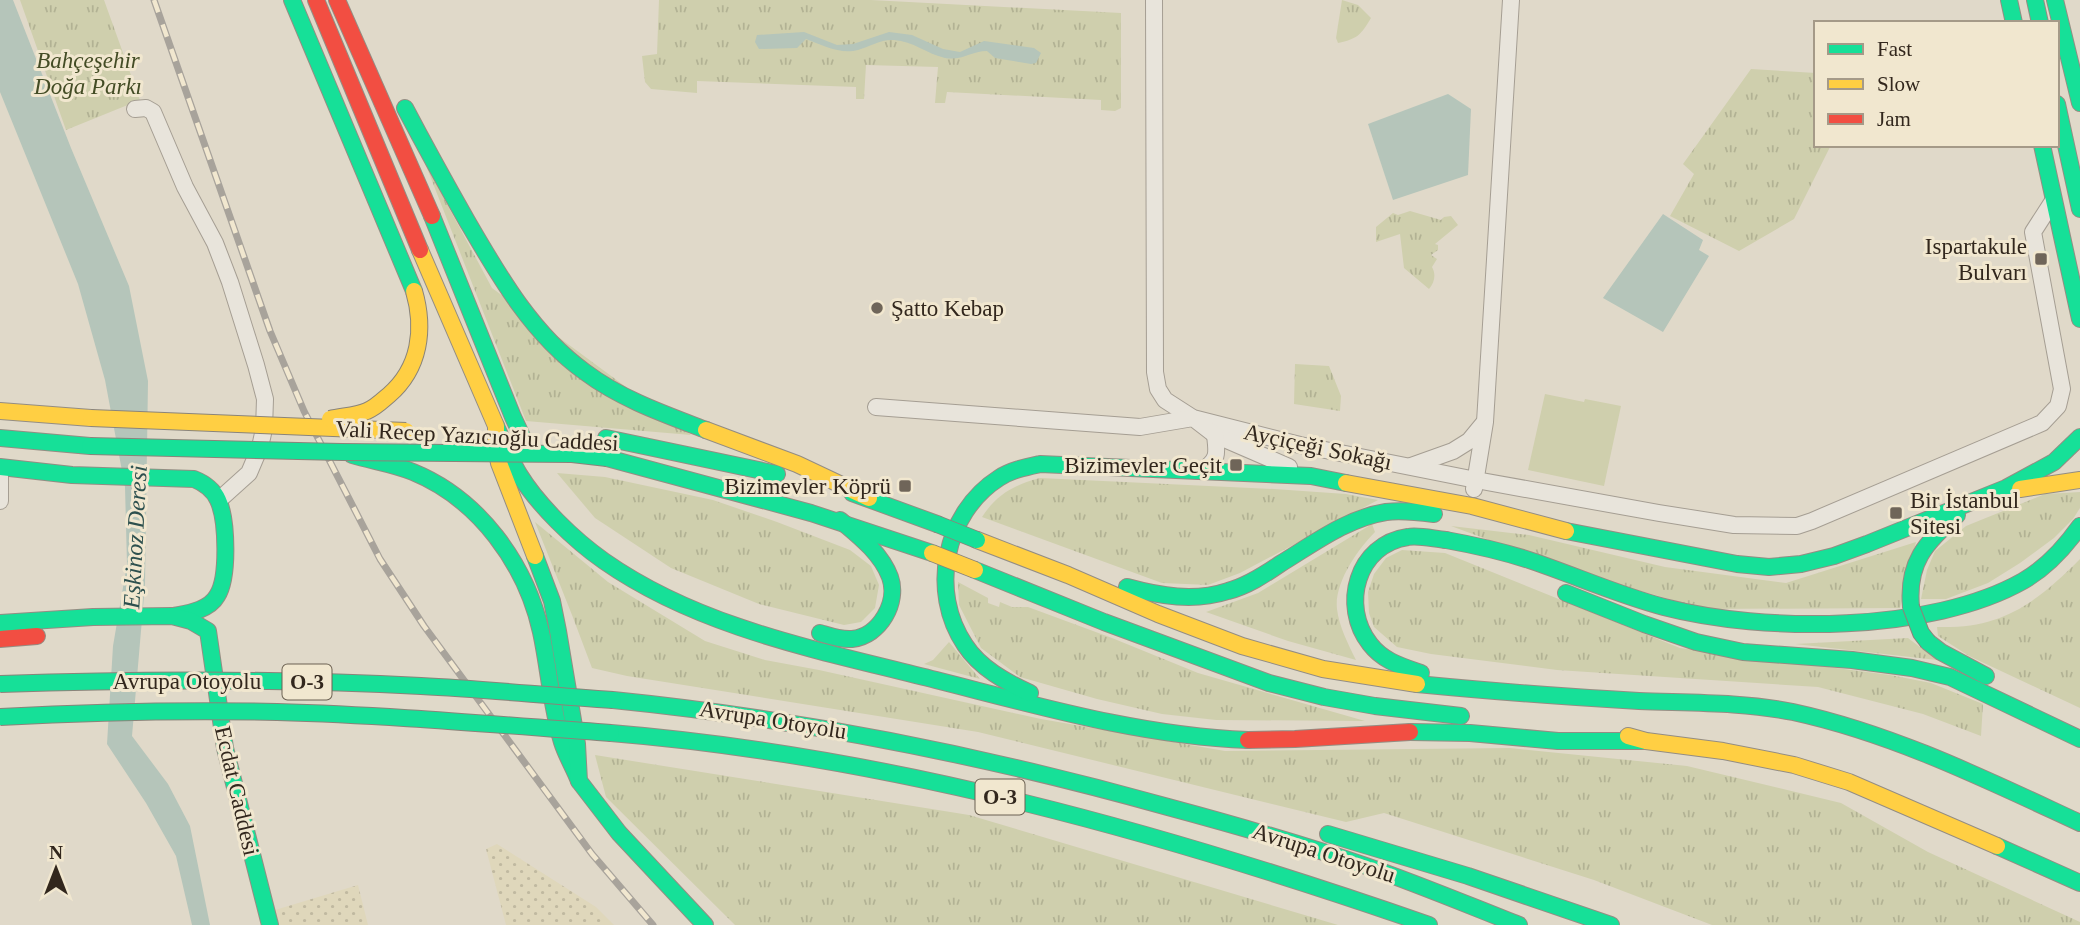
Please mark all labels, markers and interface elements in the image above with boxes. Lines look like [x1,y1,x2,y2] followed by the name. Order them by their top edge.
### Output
[1814,21,2059,147] legend
[1877,37,1912,61] text: Fast
[33,48,142,99] park label: Bahçeşehir Doğa Parkı
[1877,72,1921,96] text: Slow
[1877,107,1911,131] text: Jam
[1925,234,2027,285] place label: Ispartakule Bulvarı
[2033,251,2049,267] marker: Ispartakule Bulvarı
[891,296,1004,321] place label: Şatto Kebap
[869,300,885,316] marker: Şatto Kebap
[335,416,619,456] street label: Vali Recep Yazıcıoğlu Caddesi
[1242,419,1394,475] street label: Ayçiçeği Sokağı
[1064,453,1223,478] place label: Bizimevler Geçit
[1228,457,1244,473] marker: Bizimevler Geçit
[118,465,152,610] water label: Eşkinoz Deresi
[724,474,891,499] place label: Bizimevler Köprü
[897,478,913,494] marker: Bizimevler Köprü
[1910,488,2019,539] place label: Bir İstanbul Sitesi
[1888,505,1904,521] marker: Bir İstanbul Sitesi
[282,664,332,700] road number: O-3
[113,669,262,694] street label: Avrupa Otoyolu
[698,696,849,744] street label: Avrupa Otoyolu
[210,724,264,858] street label: Ecdat Caddesi
[976,780,1024,814] road number: O-3
[1250,818,1399,888] street label: Avrupa Otoyolu
[21,834,91,904] north arrow
[49,842,63,863] text: N

